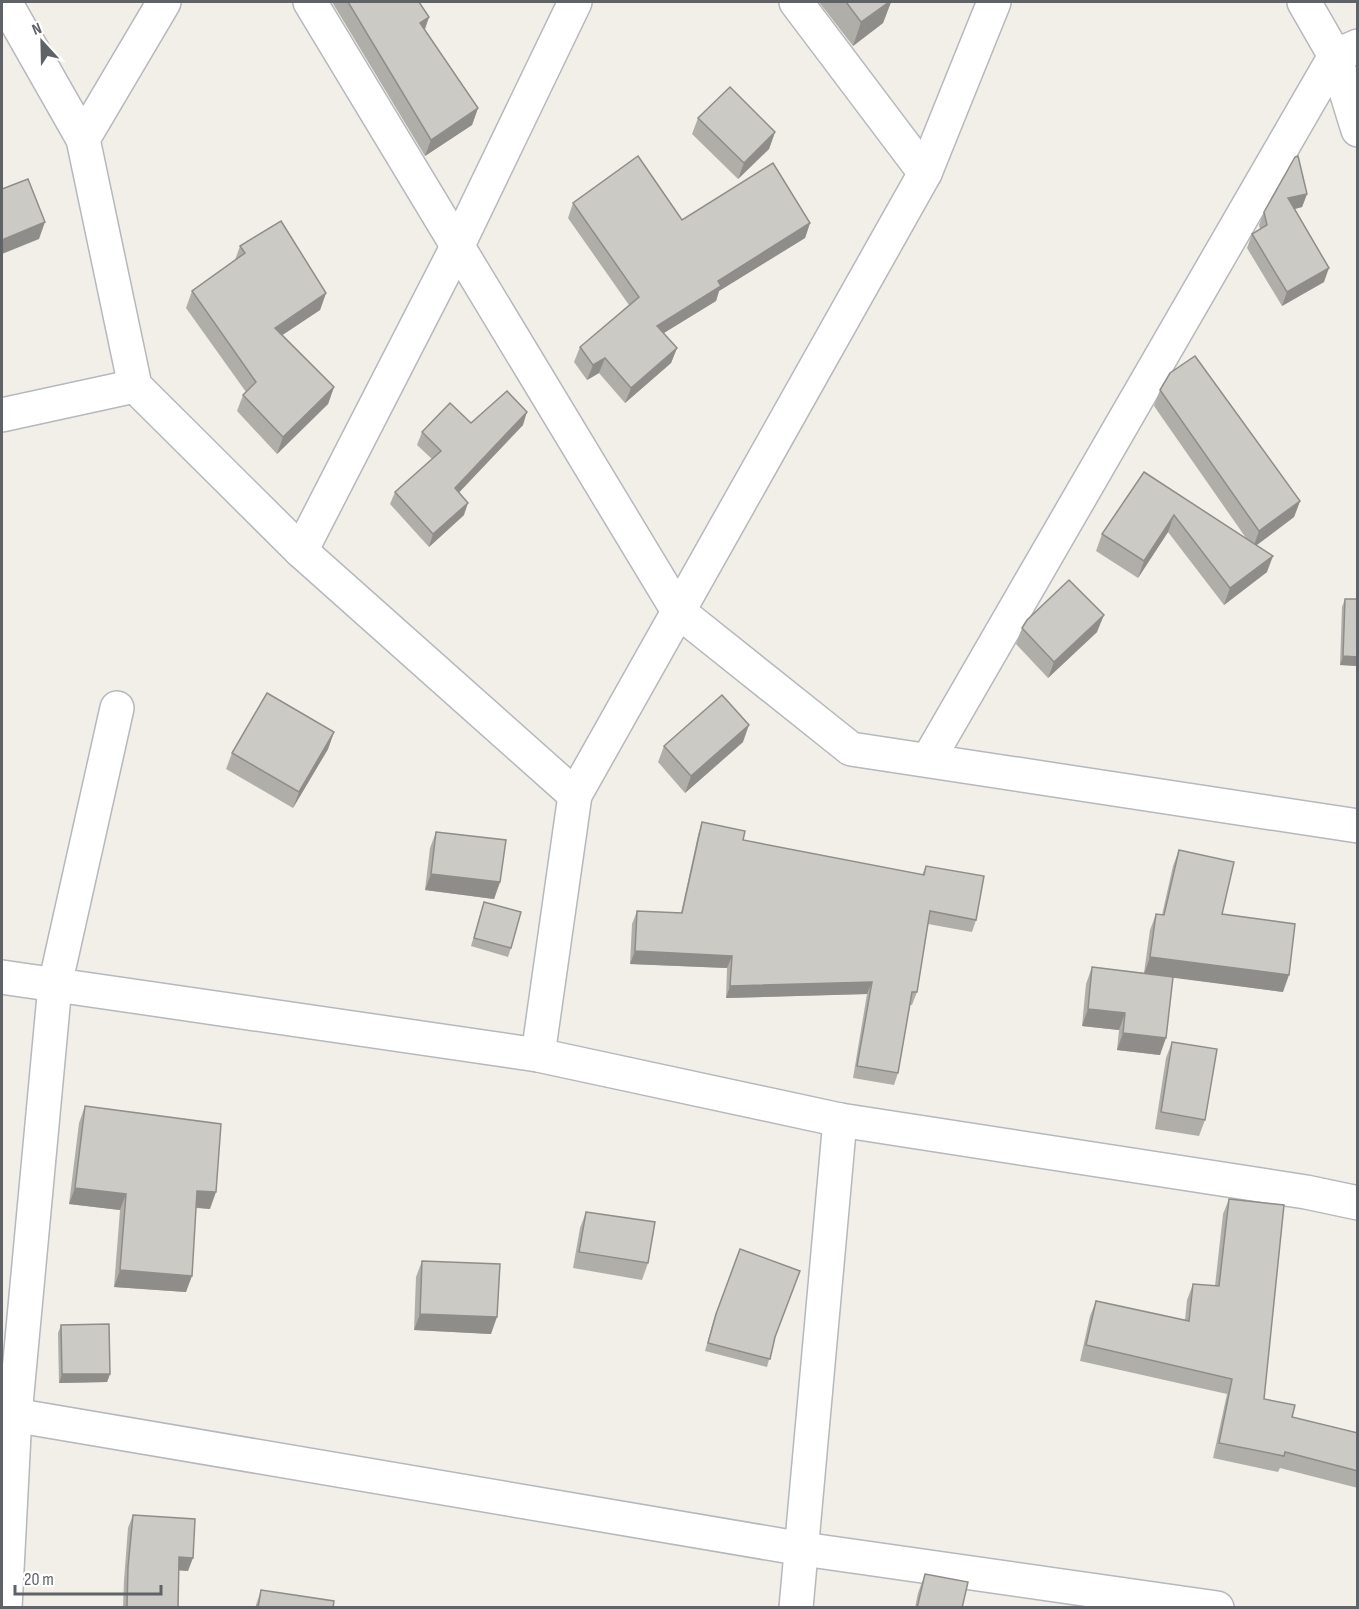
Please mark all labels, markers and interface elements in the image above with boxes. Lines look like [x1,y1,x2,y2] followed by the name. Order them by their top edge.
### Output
[12,12,72,72] north arrow
[29,19,44,40] text: N
[15,1558,160,1596] scale bar
[24,1569,54,1590] text: 20 m

